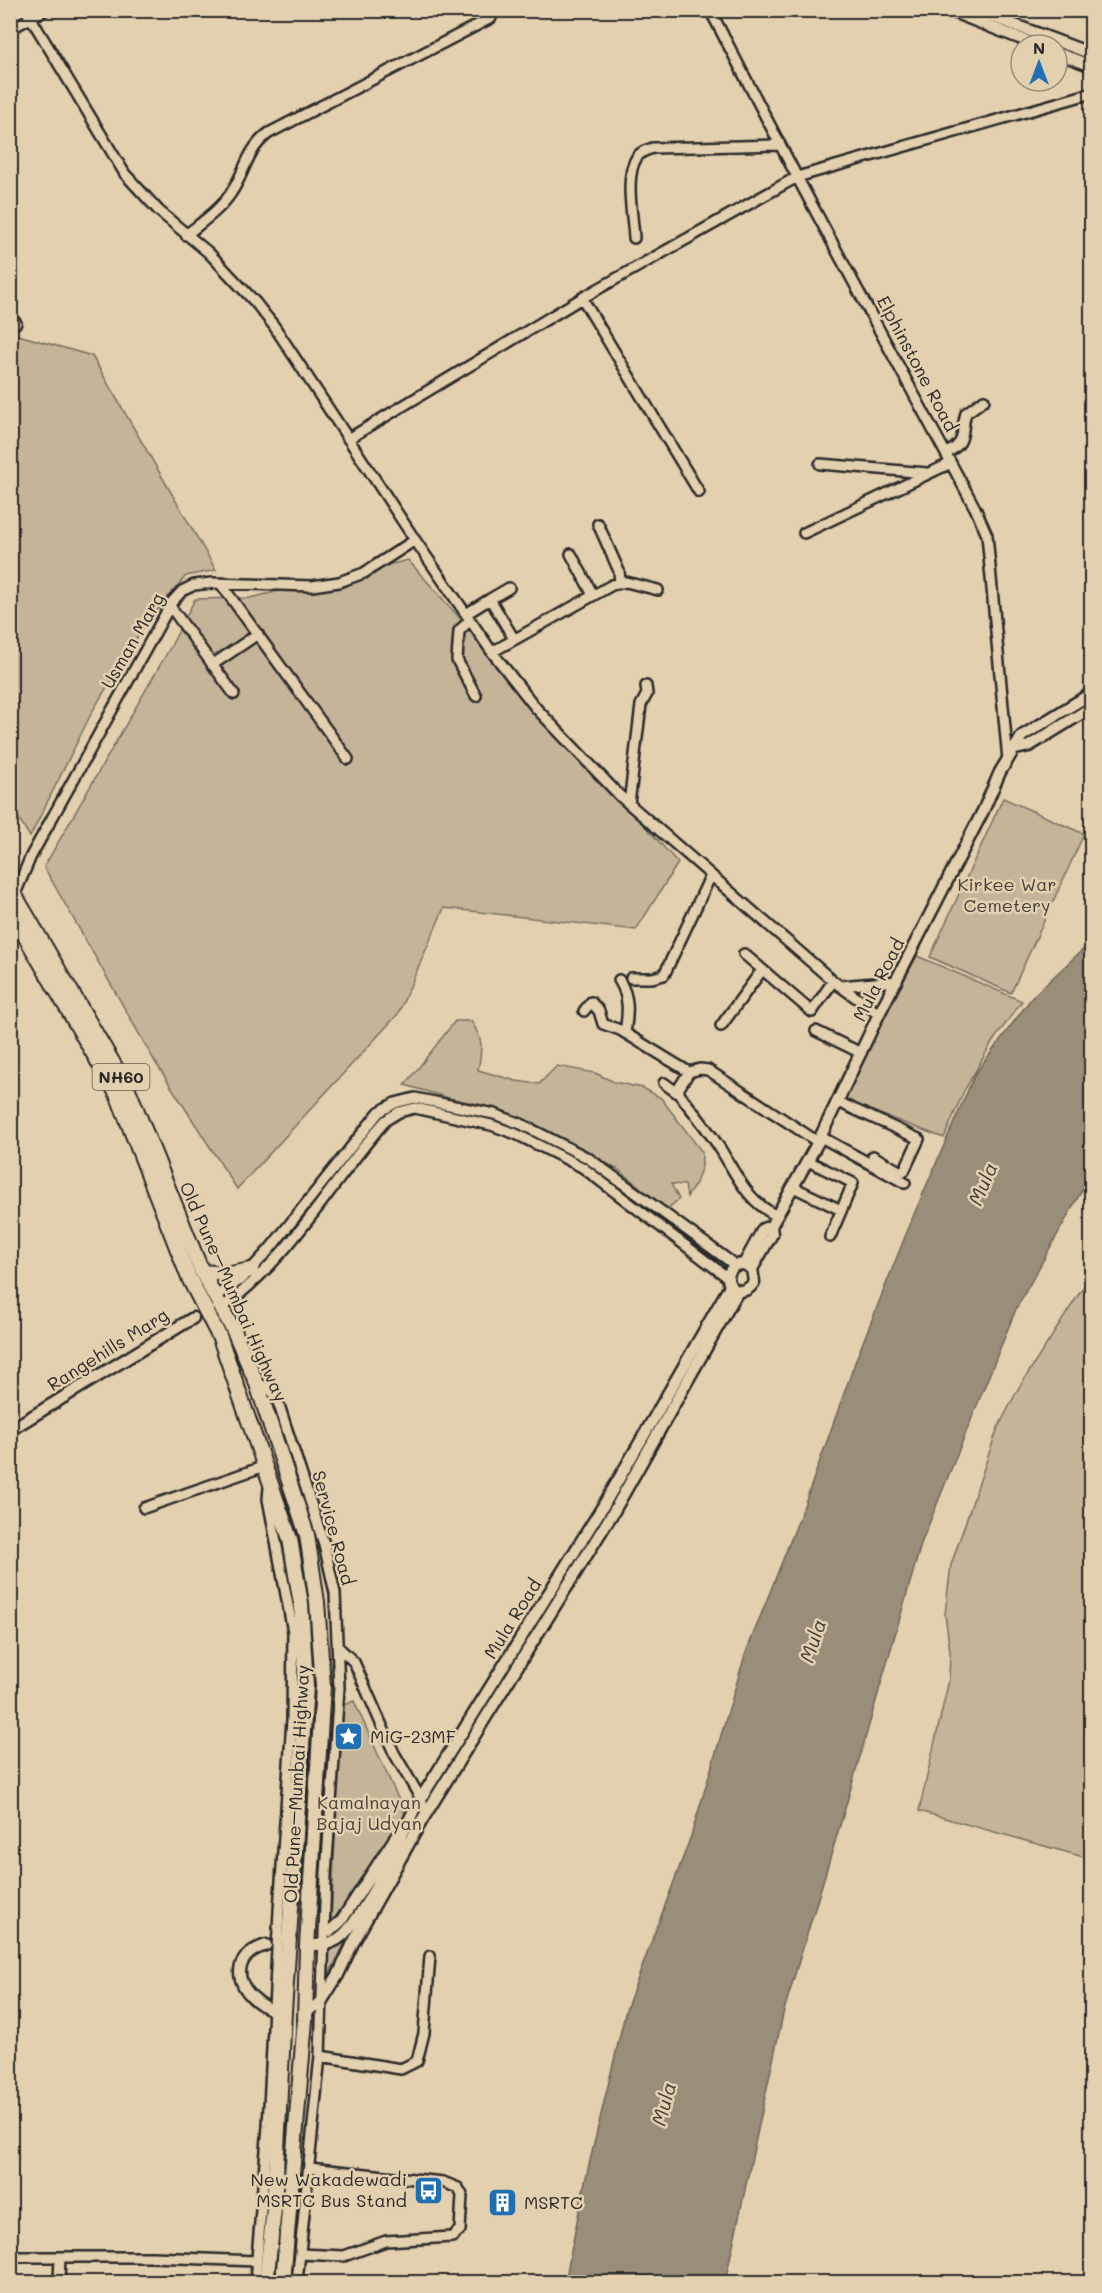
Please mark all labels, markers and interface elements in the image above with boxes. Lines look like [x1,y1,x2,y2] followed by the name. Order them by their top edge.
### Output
[1009,33,1069,93] north arrow
[1033,37,1045,58] text: N
[872,291,964,436] street label: Elphinstone Road
[95,588,169,693] street label: Usman Marg
[957,872,1057,917] park label: Kirkee War Cemetery
[847,934,909,1025] street label: Mula Road
[92,1064,150,1090] road number: NH60
[961,1158,1003,1209] water label: Mula
[174,1178,293,1405] street label: Old Pune–Mumbai Highway
[42,1302,173,1396] street label: Rangehills Marg
[307,1468,361,1588] street label: Service Road
[478,1574,546,1663] street label: Mula Road
[793,1616,831,1666] water label: Mula
[278,1664,314,1904] street label: Old Pune–Mumbai Highway
[333,1721,365,1753] place icon: MiG-23MF
[370,1724,456,1748] place label: MiG-23MF
[316,1790,422,1835] park label: Kamalnayan Bajaj Udyan
[645,2079,681,2129] water label: Mula
[250,2167,407,2212] place label: New Wakadewadi MSRTC Bus Stand
[412,2174,444,2206] bus stop icon: New Wakadewadi MSRTC Bus Stand
[487,2187,519,2219] building icon: MSRTC
[524,2190,583,2214] place label: MSRTC

